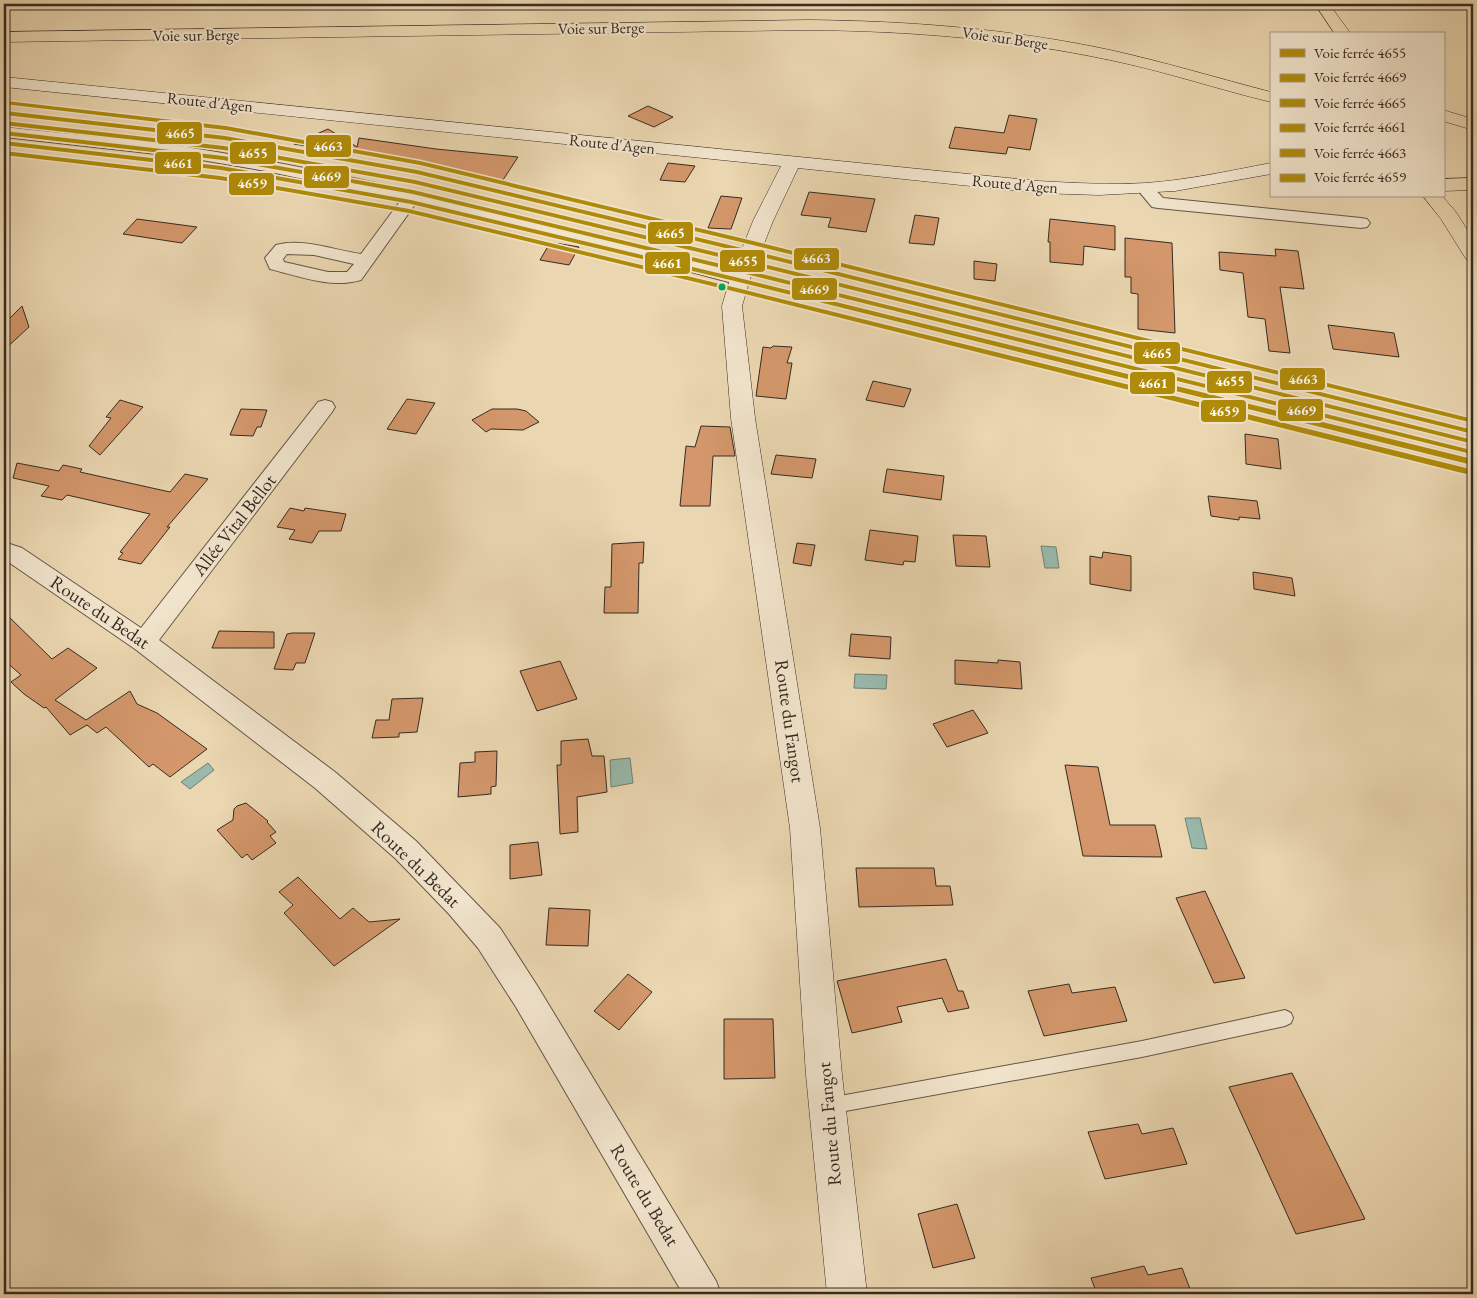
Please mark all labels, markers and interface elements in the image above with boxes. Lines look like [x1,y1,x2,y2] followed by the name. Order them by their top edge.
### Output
[557,17,645,39] street label: Voie sur Berge
[961,22,1049,54] street label: Voie sur Berge
[152,24,240,46] street label: Voie sur Berge
[1270,32,1444,198] legend
[1314,43,1406,62] text: Voie ferrée 4655
[1314,67,1406,86] text: Voie ferrée 4669
[166,87,255,117] street label: Route d'Agen
[1314,93,1406,112] text: Voie ferrée 4665
[1314,117,1406,136] text: Voie ferrée 4661
[156,121,203,145] line badge: 4665
[165,124,195,142] text: 4665
[568,129,657,159] street label: Route d'Agen
[305,134,352,158] line badge: 4663
[313,137,343,155] text: 4663
[229,141,277,165] line badge: 4655
[1314,143,1406,162] text: Voie ferrée 4663
[238,144,268,162] text: 4655
[154,151,202,175] line badge: 4661
[163,154,193,172] text: 4661
[303,165,350,189] line badge: 4669
[311,167,341,185] text: 4669
[1314,167,1406,186] text: Voie ferrée 4659
[971,170,1059,198] street label: Route d'Agen
[228,172,275,196] line badge: 4659
[237,174,267,192] text: 4659
[647,221,694,245] line badge: 4665
[655,224,685,242] text: 4665
[793,247,840,271] line badge: 4663
[719,249,766,273] line badge: 4655
[801,249,831,267] text: 4663
[644,251,691,275] line badge: 4661
[728,252,758,270] text: 4655
[652,254,682,272] text: 4661
[791,277,838,301] line badge: 4669
[799,280,829,298] text: 4669
[717,282,727,292] unlabelled marker
[1133,341,1181,365] line badge: 4665
[1142,344,1172,362] text: 4665
[1279,367,1326,391] line badge: 4663
[1206,370,1253,394] line badge: 4655
[1288,370,1318,388] text: 4663
[1129,371,1176,395] line badge: 4661
[1215,372,1245,390] text: 4655
[1138,374,1168,392] text: 4661
[1277,398,1324,422] line badge: 4669
[1200,399,1247,423] line badge: 4659
[1286,401,1316,419] text: 4669
[1209,402,1239,420] text: 4659
[186,469,282,582] street label: Allée Vital Bellot
[45,569,155,655] street label: Route du Bedat
[769,658,811,784] street label: Route du Fangot
[366,815,466,913] street label: Route du Bedat
[811,1061,847,1187] street label: Route du Fangot
[605,1139,685,1251] street label: Route du Bedat

